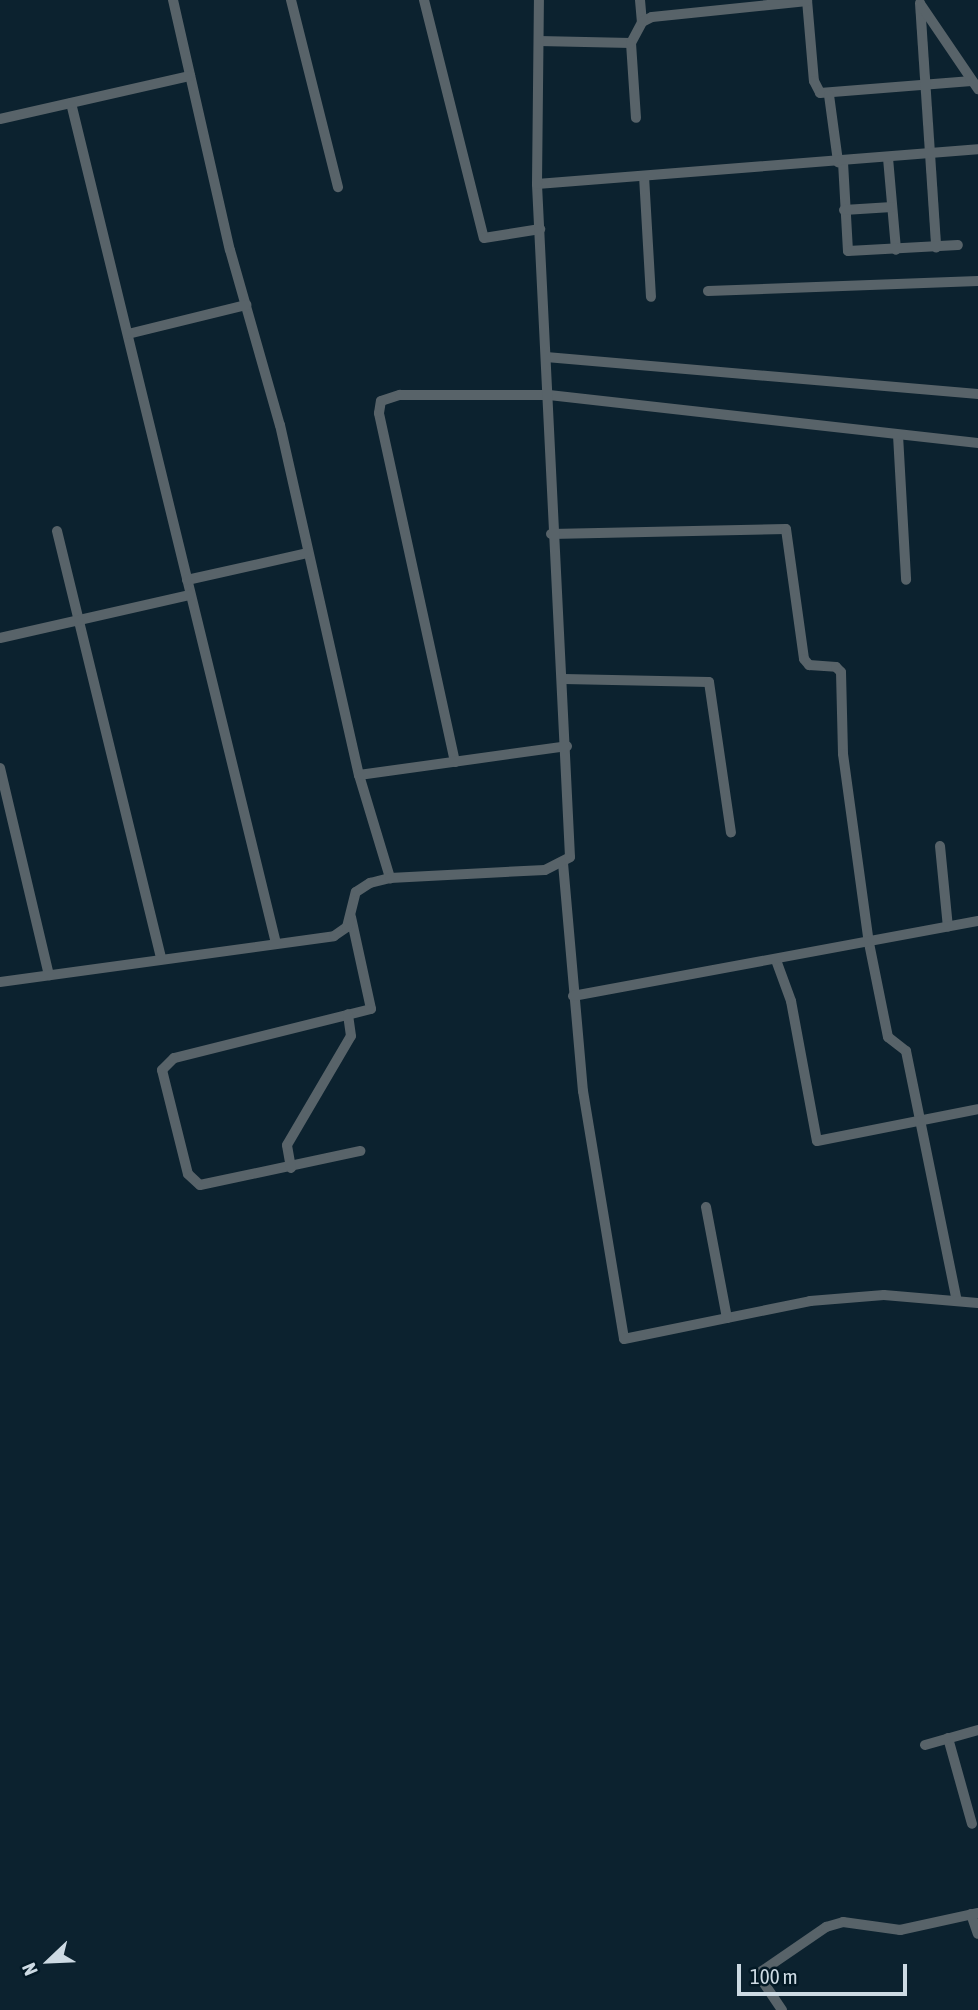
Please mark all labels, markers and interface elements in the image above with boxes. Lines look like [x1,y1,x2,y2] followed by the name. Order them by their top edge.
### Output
[14,1926,84,1996] north arrow
[740,1951,910,1995] scale bar
[17,1960,42,1979] text: N
[750,1964,798,1988] text: 100 m

